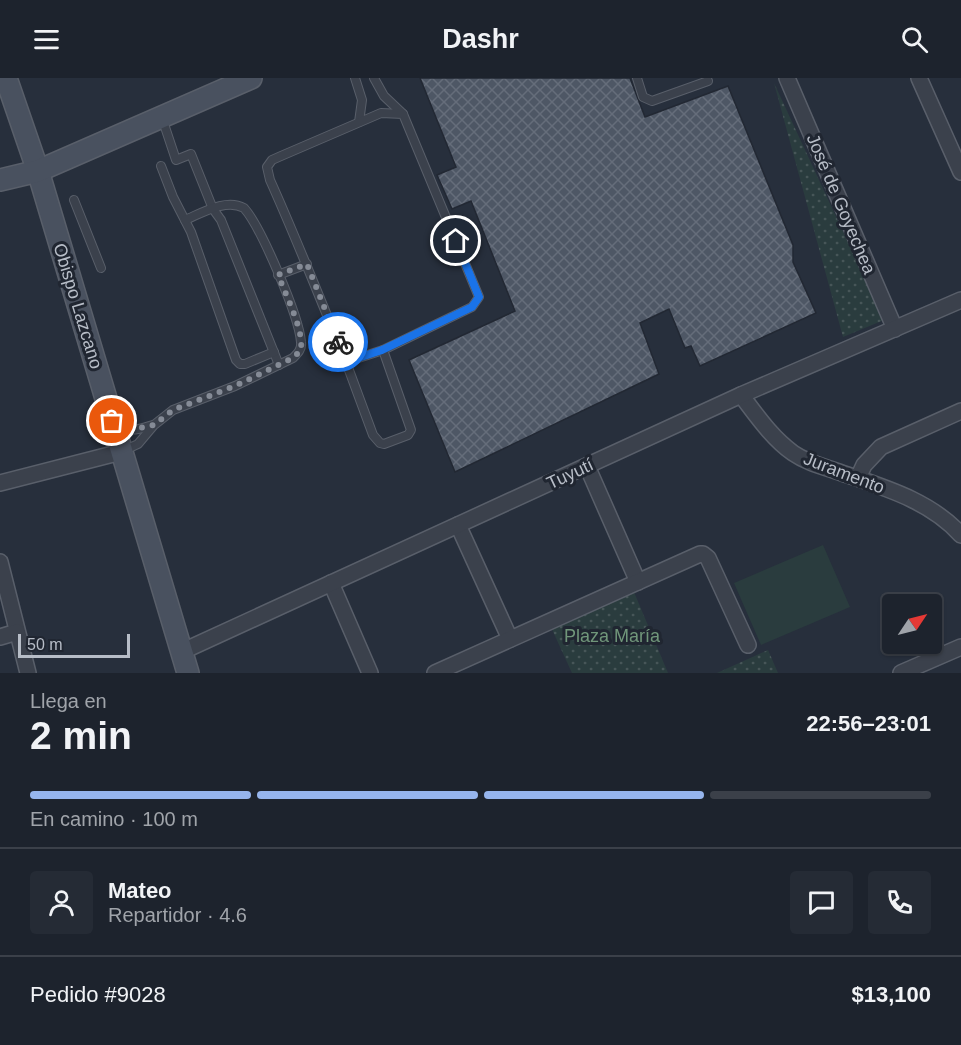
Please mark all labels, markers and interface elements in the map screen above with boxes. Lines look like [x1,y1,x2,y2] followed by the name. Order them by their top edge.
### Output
[30,23,63,56] icon: menu
[898,23,931,56] icon: search
[442,24,519,54] text: Dashr
[802,131,880,278] street label: José de Goyechea
[430,215,481,266] pin
[439,224,472,257] icon: home
[49,241,107,371] street label: Obispo Lazcano
[308,312,368,372] courier
[322,326,355,359] icon: bike
[86,395,137,446] pin
[95,404,128,437] icon: bag
[801,448,887,498] street label: Juramento
[543,455,597,493] street label: Tuyutí
[882,594,942,654] north arrow
[882,594,942,654] map controls
[564,626,661,646] park label: Plaza María
[18,631,130,658] scale bar
[27,636,63,653] text: 50 m
[30,690,107,712] text: Llega en
[806,711,931,736] text: 22:56–23:01
[30,714,132,757] text: 2 min
[30,808,198,830] text: En camino · 100 m
[30,871,93,934] button: person
[790,871,853,934] button: chat
[868,871,931,934] button: phone
[108,878,172,903] text: Mateo
[108,904,247,926] text: Repartidor · 4.6
[30,982,166,1007] text: Pedido #9028
[851,982,931,1007] text: $13,100

